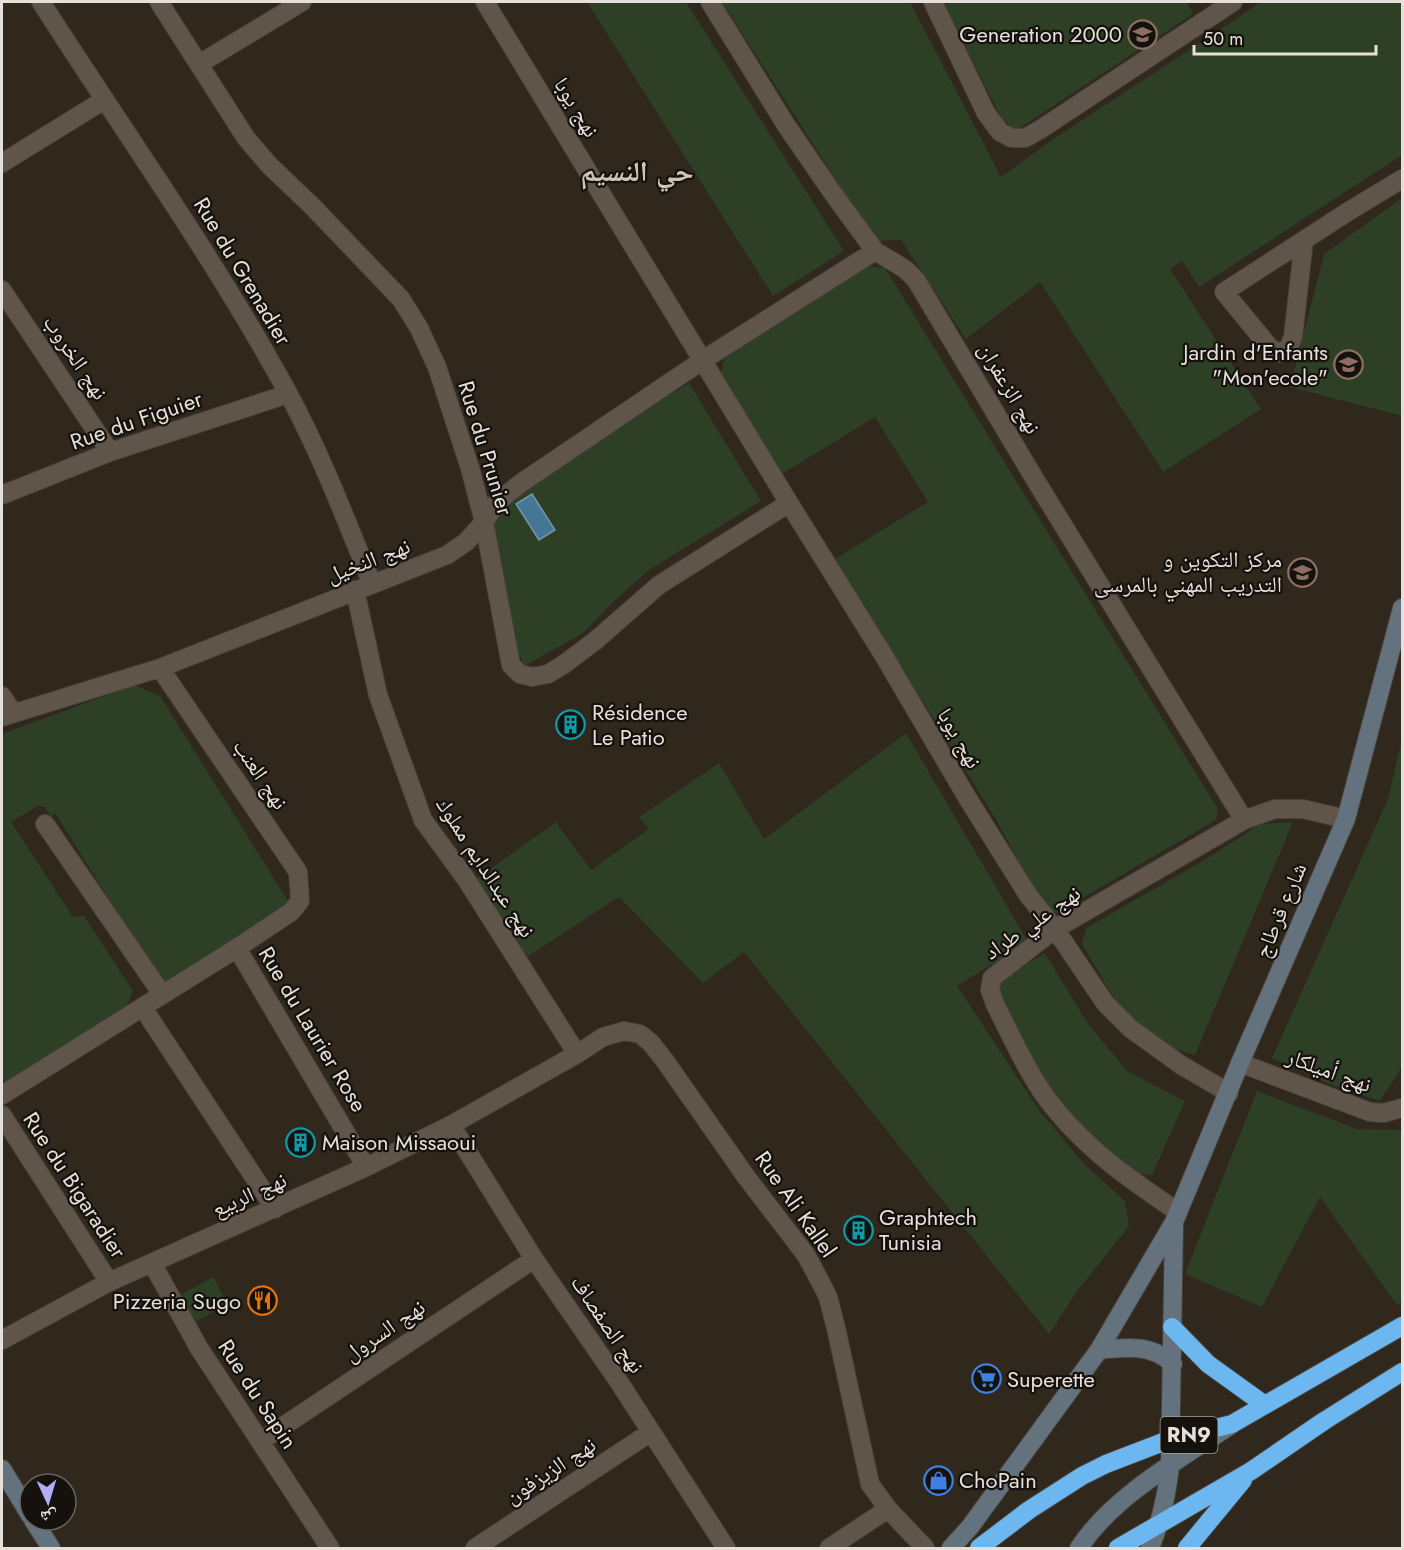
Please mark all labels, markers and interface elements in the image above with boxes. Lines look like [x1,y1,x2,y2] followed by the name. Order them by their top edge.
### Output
[959,18,1122,50] place label: Generation 2000
[1127,18,1159,50] school or university icon: Generation 2000
[1194,18,1376,56] scale bar
[1203,26,1243,52] text: 50 m
[547,71,607,143] street label: نهج يوبا
[580,151,694,193] district label: حي النسيم
[186,191,300,351] street label: Rue du Grenadier
[36,308,116,406] street label: نهج الخروب
[971,336,1049,440] street label: نهج الزعفران
[1180,336,1328,393] place label: Jardin d'Enfants "Mon'ecole"
[1333,349,1365,381] school or university icon: Jardin d'Enfants "Mon'ecole"
[450,377,522,520] street label: Rue du Prunier
[66,382,207,458] street label: Rue du Figuier
[321,529,415,591] street label: نهج النخيل
[1094,543,1282,602] place label: مركز التكوين و التدريب المهني بالمرسى
[1287,556,1319,588] school or university icon: مركز التكوين و التدريب المهني بالمرسى
[592,696,688,753] place label: Résidence Le Patio
[930,702,990,774] street label: نهج يوبا
[555,709,587,741] building icon: Résidence Le Patio
[226,732,296,816] street label: نهج العنب
[428,790,544,944] street label: نهج عبدالدايم مملوك
[1246,857,1314,963] street label: شارع قرطاج
[977,877,1088,968] street label: نهج علي طراد
[251,940,375,1118] street label: Rue du Laurier Rose
[1281,1040,1376,1100] street label: نهج أميلكار
[16,1105,135,1265] street label: Rue du Bigaradier
[285,1126,317,1158] building icon: Maison Missaoui
[322,1126,476,1158] place label: Maison Missaoui
[748,1144,844,1264] street label: Rue Ali Kallel
[206,1163,292,1225] street label: نهج الربيع
[879,1201,977,1258] place label: Graphtech Tunisia
[842,1214,874,1246] building icon: Graphtech Tunisia
[563,1268,653,1380] street label: نهج الصفصاف
[113,1285,241,1317] place label: Pizzeria Sugo
[246,1285,278,1317] restaurant icon: Pizzeria Sugo
[337,1291,431,1369] street label: نهج السرول
[211,1333,305,1455] street label: Rue du Sapin
[970,1363,1002,1395] supermarket icon: Superette
[1007,1363,1095,1395] place label: Superette
[1160,1417,1218,1453] road number: RN9
[498,1428,602,1512] street label: نهج الزيزفون
[922,1464,954,1496] shop icon: ChoPain
[959,1464,1037,1496] place label: ChoPain
[18,1472,78,1532] north arrow
[40,1504,58,1529] text: ش

